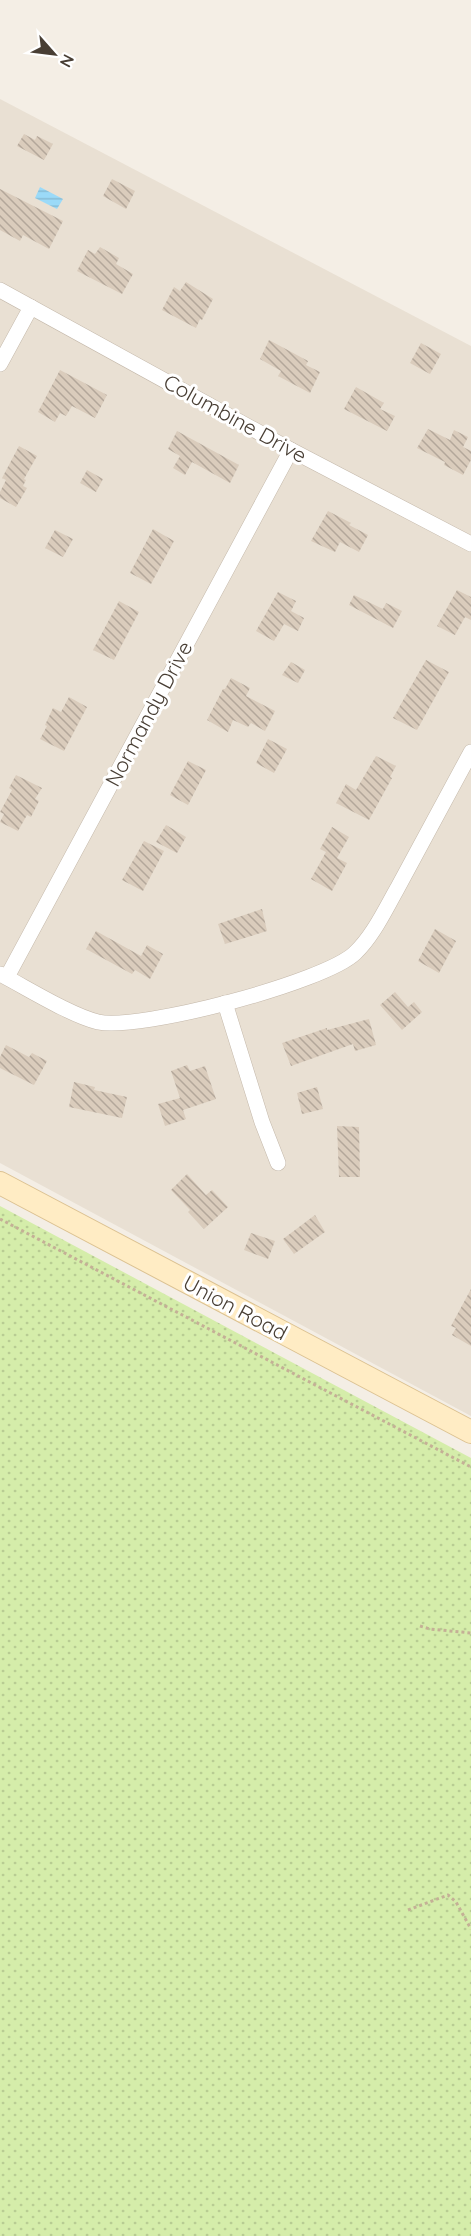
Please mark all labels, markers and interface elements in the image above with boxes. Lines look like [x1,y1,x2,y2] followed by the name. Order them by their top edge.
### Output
[24,24,84,84] north arrow
[56,51,79,71] text: N
[159,368,312,468] street label: Columbine Drive
[99,636,197,791] street label: Normandy Drive
[179,1269,292,1345] street label: Union Road

